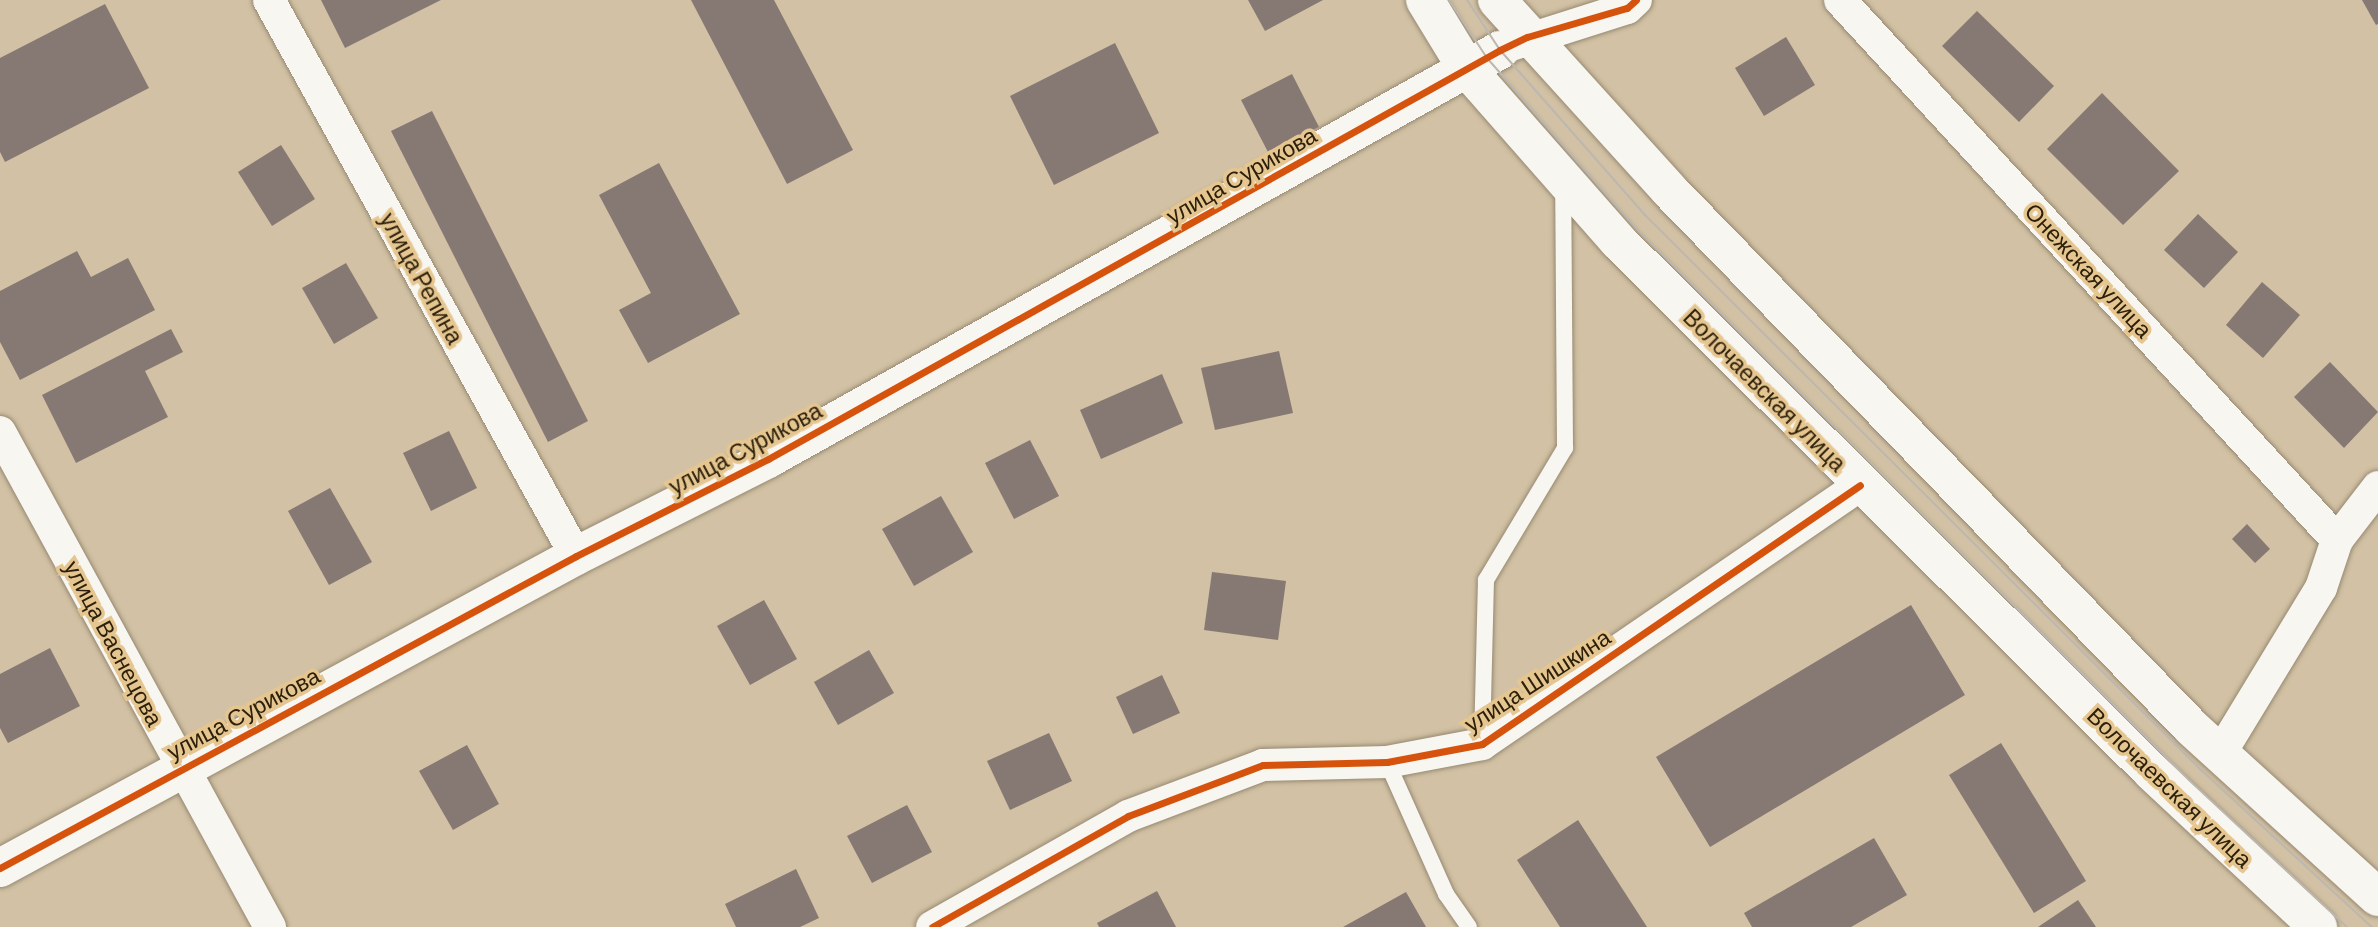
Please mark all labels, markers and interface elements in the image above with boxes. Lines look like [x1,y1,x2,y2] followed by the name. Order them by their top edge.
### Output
[1161,121,1321,229] street label: улица Сурикова
[2020,197,2158,343] street label: Онежская улица
[375,208,469,348] street label: улица Репина
[1678,303,1852,477] street label: Волочаевская улица
[664,396,826,500] street label: улица Сурикова
[59,556,169,730] street label: улица Васнецова
[1459,623,1615,737] street label: улица Шишкина
[162,661,324,765] street label: улица Сурикова
[2082,701,2258,873] street label: Волочаевская улица

